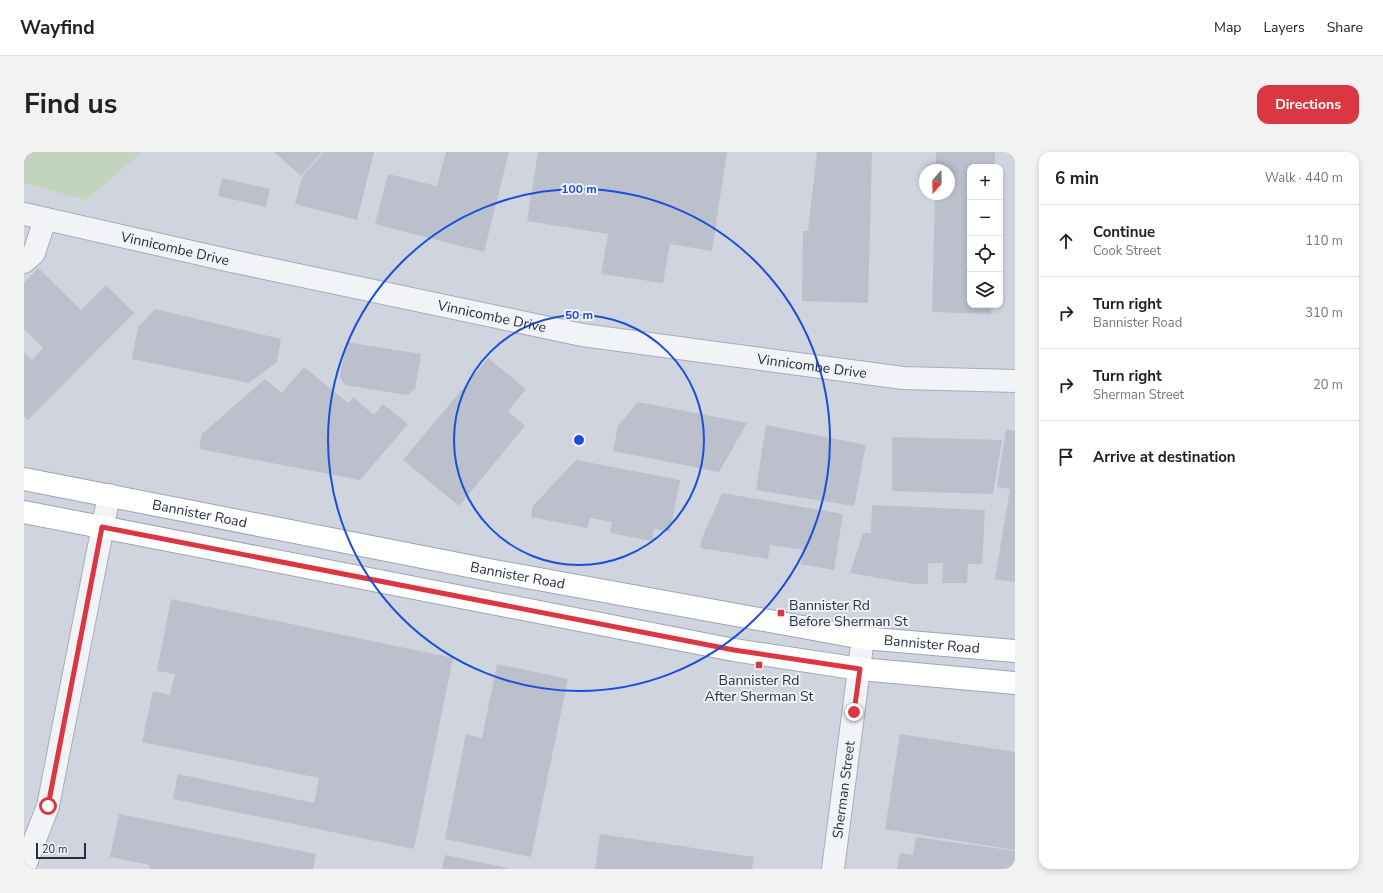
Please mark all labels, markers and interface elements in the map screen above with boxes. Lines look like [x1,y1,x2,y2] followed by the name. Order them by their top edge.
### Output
[20,15,95,41] text: Wayfind
[1214,18,1241,37] text: Map
[1263,18,1305,37] text: Layers
[1327,18,1363,37] text: Share
[24,85,118,123] text: Find us
[1257,85,1359,124] button: Directions
[919,164,955,200] north arrow
[967,164,1003,308] map controls
[967,164,1003,200] button: +
[1055,167,1099,190] text: 6 min
[1265,169,1343,187] text: Walk · 440 m
[561,181,597,197] text: 100 m
[967,200,1003,236] button: −
[1093,222,1155,242] text: Continue
[118,227,231,270] street label: Vinnicombe Drive
[1055,230,1077,252] icon: ahead
[1305,232,1343,250] text: 110 m
[967,236,1003,272] button: locate
[1093,242,1161,260] text: Cook Street
[967,272,1003,308] button: layers
[1093,294,1162,314] text: Turn right
[435,296,548,337] street label: Vinnicombe Drive
[1055,302,1077,324] icon: right
[1305,304,1343,322] text: 310 m
[565,307,593,323] text: 50 m
[1093,314,1182,332] text: Bannister Road
[755,349,868,383] street label: Vinnicombe Drive
[1093,366,1162,386] text: Turn right
[1055,374,1077,396] icon: right
[1313,376,1343,394] text: 20 m
[1093,386,1184,404] text: Sherman Street
[572,433,586,447] centre of rings
[1055,446,1077,468] icon: arrive
[1093,447,1236,467] text: Arrive at destination
[151,495,249,532] street label: Bannister Road
[468,558,567,594] street label: Bannister Road
[789,596,908,631] place label: Bannister Rd Before Sherman St
[776,608,786,618] marker: Bannister Rd Before Sherman St
[883,631,981,658] street label: Bannister Road
[754,660,764,670] marker: Bannister Rd After Sherman St
[705,671,813,706] place label: Bannister Rd After Sherman St
[845,703,863,721] route end
[828,740,860,840] street label: Sherman Street
[39,797,57,815] route start
[36,841,86,860] scale bar
[42,842,67,857] text: 20 m

